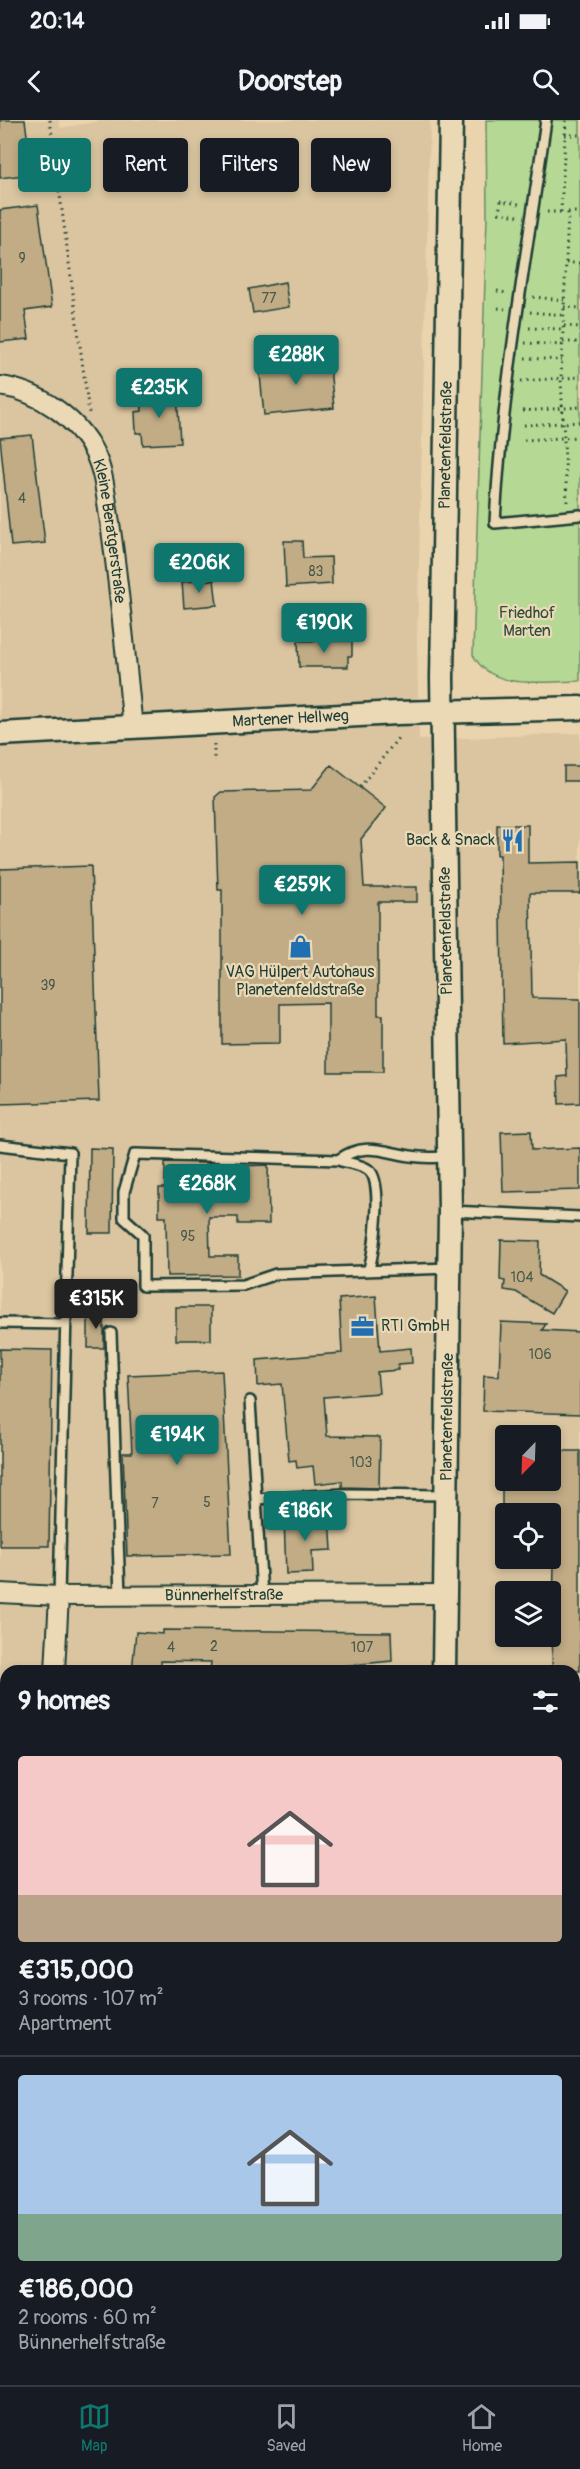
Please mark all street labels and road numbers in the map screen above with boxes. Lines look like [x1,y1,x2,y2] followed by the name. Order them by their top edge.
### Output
[435,381,457,509] street label: Planetenfeldstraße
[88,456,130,604] street label: Kleine Beratgerstraße
[232,706,349,732] street label: Martener Hellweg
[435,867,457,995] street label: Planetenfeldstraße
[436,1353,458,1481] street label: Planetenfeldstraße
[165,1585,283,1605] street label: Bünnerhelfstraße

